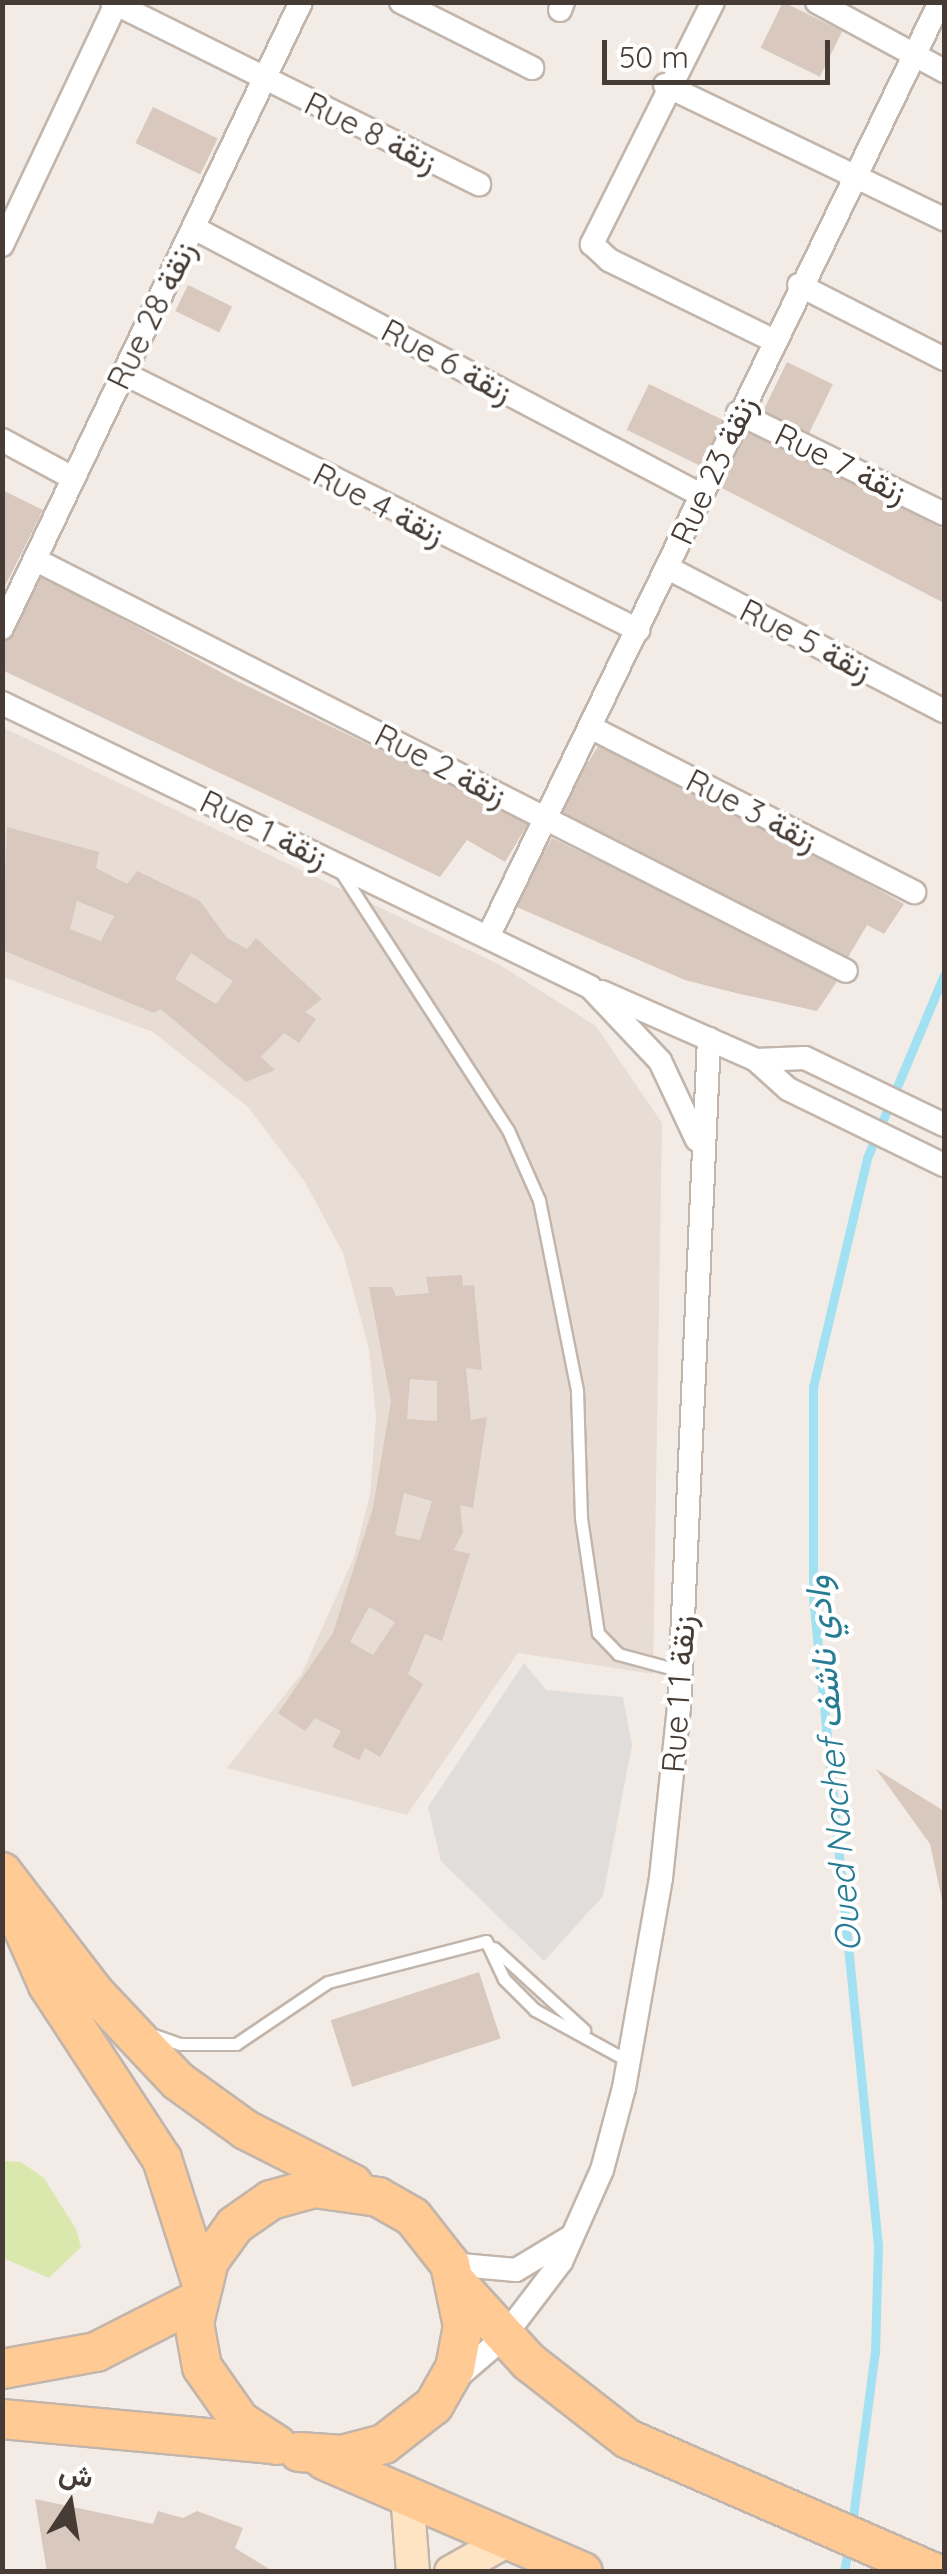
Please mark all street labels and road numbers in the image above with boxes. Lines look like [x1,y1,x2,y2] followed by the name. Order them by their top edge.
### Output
[299,83,443,181] street label: Rue 8 زنقة
[99,235,203,395] street label: Rue 28 زنقة
[375,311,519,411] street label: Rue 6 زنقة
[662,389,764,551] street label: Rue 23 زنقة
[769,415,913,511] street label: Rue 7 زنقة
[307,455,451,553] street label: Rue 4 زنقة
[734,590,878,690] street label: Rue 5 زنقة
[369,715,513,815] street label: Rue 2 زنقة
[680,761,824,859] street label: Rue 3 زنقة
[194,782,334,876] street label: Rue زنقة 1
[653,1614,703,1774] street label: Rue 1 زنقة 1

